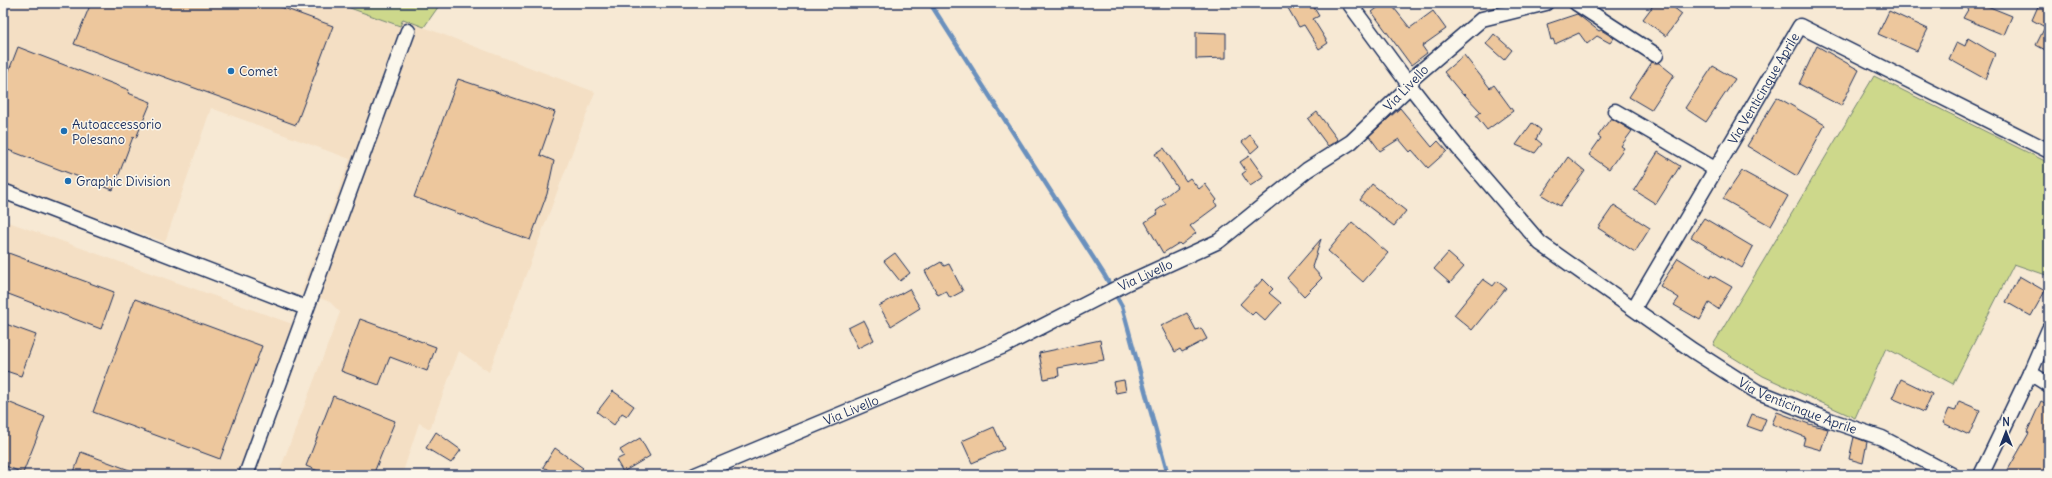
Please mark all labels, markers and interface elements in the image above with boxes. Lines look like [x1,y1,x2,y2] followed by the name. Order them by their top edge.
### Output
[1724,29,1803,147] street label: Via Venticinque Aprile
[1380,61,1432,115] street label: Via Livello
[239,63,278,80] place label: Comet
[226,66,236,76] marker: Comet
[72,116,162,148] place label: Autoaccessorio Polesano
[59,126,69,136] marker: Autoaccessorio Polesano
[76,173,171,190] place label: Graphic Division
[63,176,73,186] marker: Graphic Division
[1115,255,1175,295] street label: Via Livello
[1735,373,1859,437] street label: Via Venticinque Aprile
[821,391,881,429] street label: Via Livello
[1986,412,2026,452] north arrow
[2002,415,2010,429] text: N

